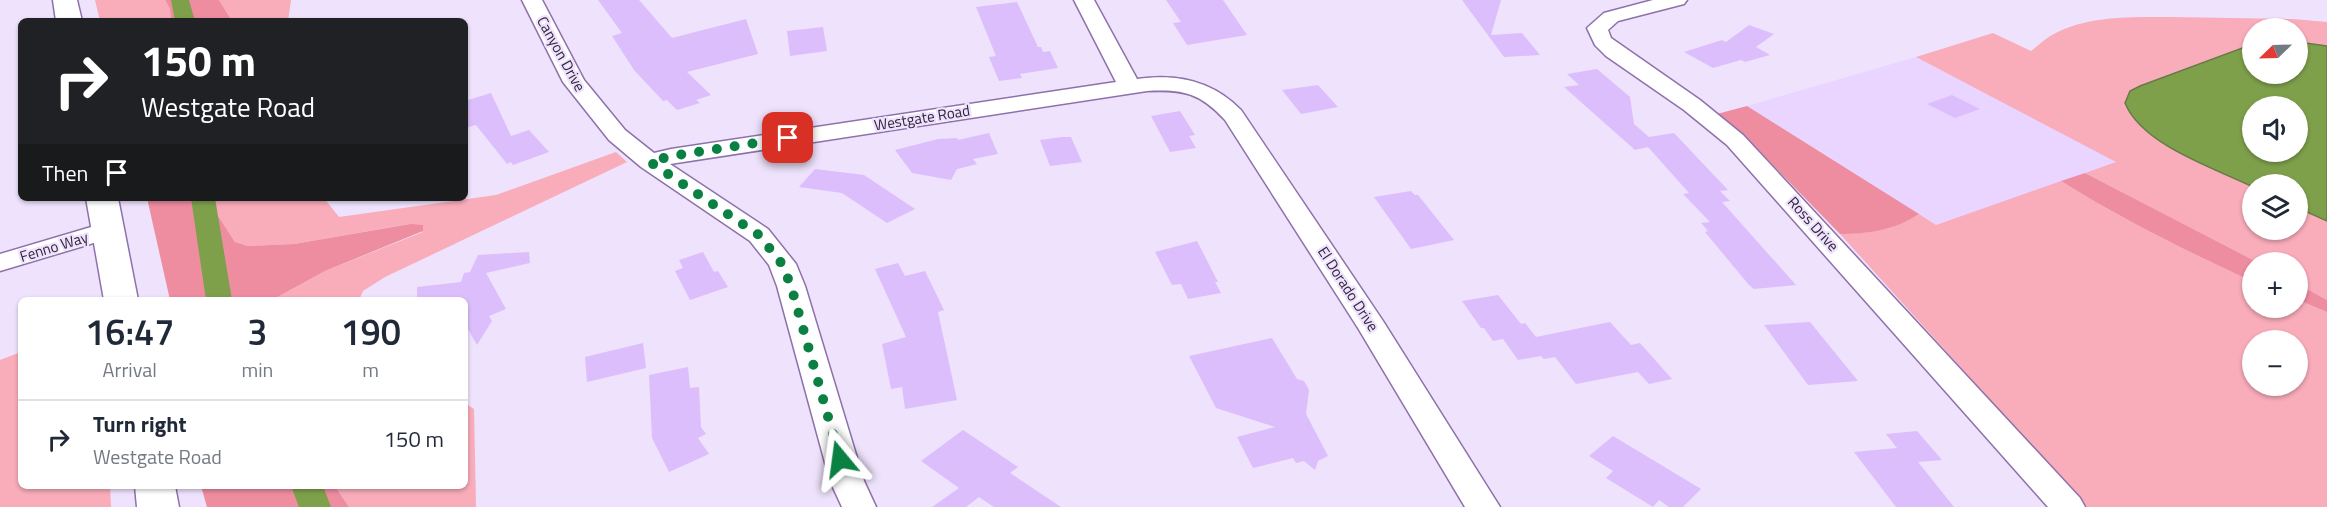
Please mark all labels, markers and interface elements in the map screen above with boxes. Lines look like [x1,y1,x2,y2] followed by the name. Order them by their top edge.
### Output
[531,12,592,96] street label: Canyon Drive
[2242,18,2308,84] north arrow
[2242,18,2308,396] map controls
[141,28,256,92] text: 150 m
[42,42,120,120] icon: right
[141,86,315,127] text: Westgate Road
[2242,96,2308,162] button: sound
[872,99,971,136] street label: Westgate Road
[762,112,813,163] pin
[771,121,804,154] icon: arrive
[42,156,88,190] text: Then
[100,156,133,189] icon: arrive
[2242,174,2308,240] button: layers
[1782,191,1844,256] street label: Ross Drive
[17,225,91,268] street label: Fenno Way
[1312,242,1385,336] street label: El Dorado Drive
[2242,252,2308,318] button: +
[85,304,174,359] text: 16:47
[247,304,267,359] text: 3
[340,304,401,359] text: 190
[2242,330,2308,396] button: −
[103,354,157,385] text: Arrival
[241,354,273,385] text: min
[362,354,379,385] text: m
[93,407,187,441] text: Turn right
[384,422,444,456] text: 150 m
[42,423,75,456] icon: right
[808,427,872,491] position arrow
[93,441,222,472] text: Westgate Road

